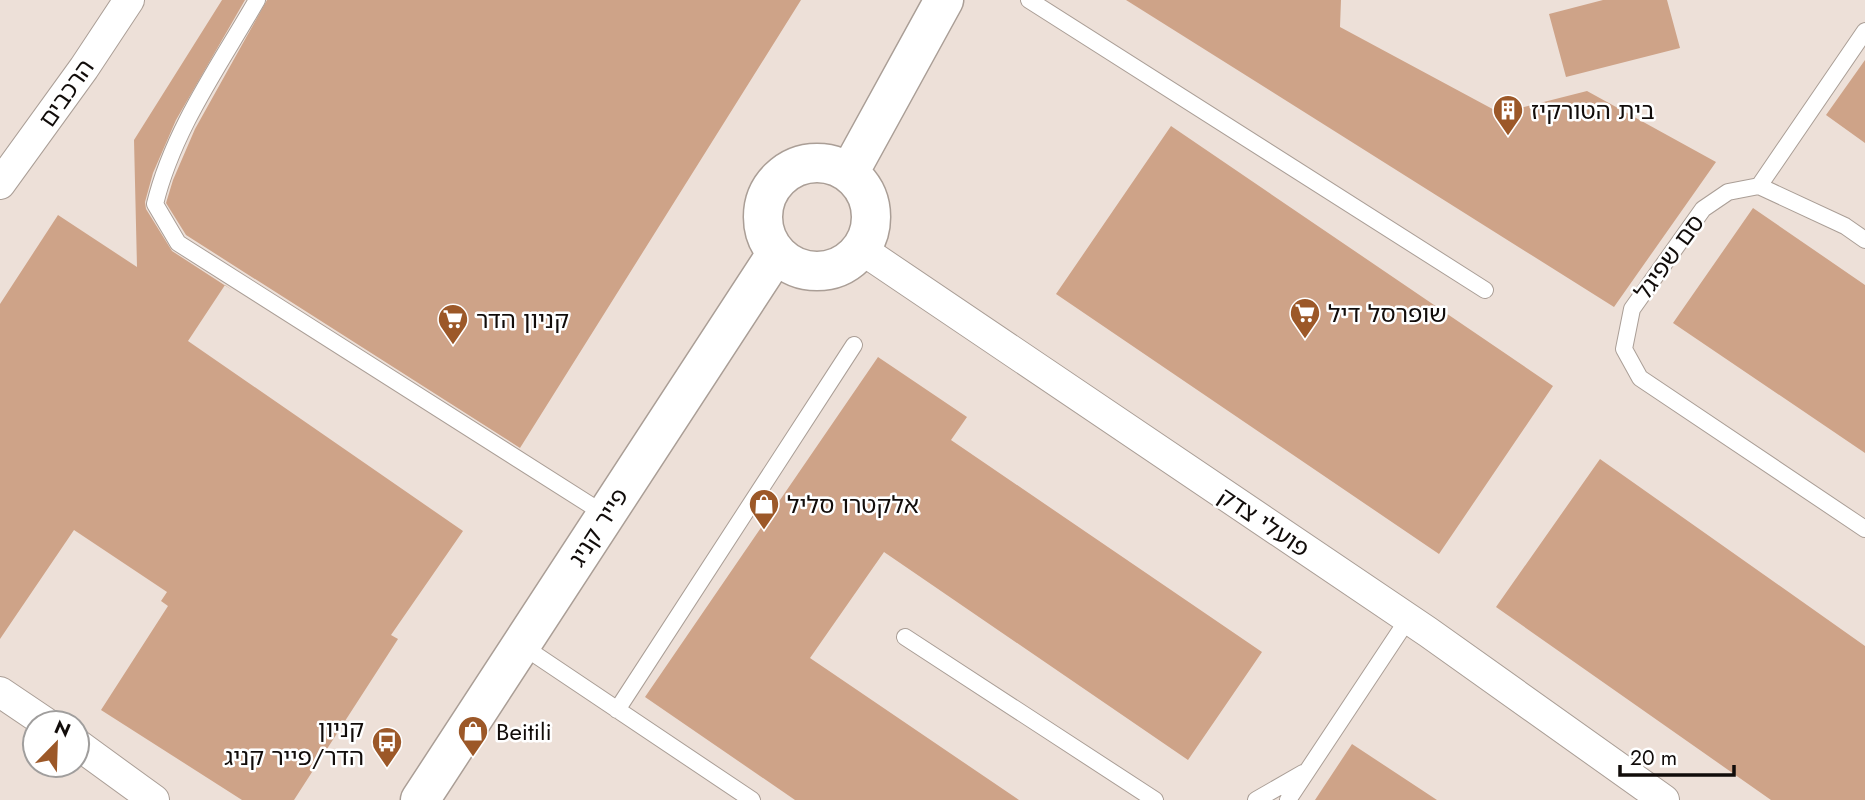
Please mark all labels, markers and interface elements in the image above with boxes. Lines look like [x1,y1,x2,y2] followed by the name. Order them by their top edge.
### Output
[30,52,102,134] street label: הרכבים
[1491,93,1525,137] building icon: בית הטורקיז
[1531,93,1655,128] place label: בית הטורקיז
[1626,207,1712,307] street label: סם שפיגל
[1288,296,1322,340] supermarket icon: שופרסל דיל
[1328,296,1447,331] place label: שופרסל דיל
[436,302,470,346] supermarket icon: קניון הדר
[476,302,569,337] place label: קניון הדר
[1211,479,1317,565] street label: פועלי צדק
[559,481,637,573] street label: פייר קניג
[747,487,781,531] shop icon: אלקטרו סליל
[787,487,919,522] place label: אלקטרו סליל
[21,709,91,779] north arrow
[224,711,364,774] place label: קניון הדר/פייר קניג
[50,713,75,744] text: N
[456,714,490,758] shop icon: Beitili
[496,714,552,749] place label: Beitili
[370,725,404,769] bus stop icon: קניון הדר/פייר קניג
[1620,734,1734,778] scale bar
[1630,743,1677,773] text: 20 m

